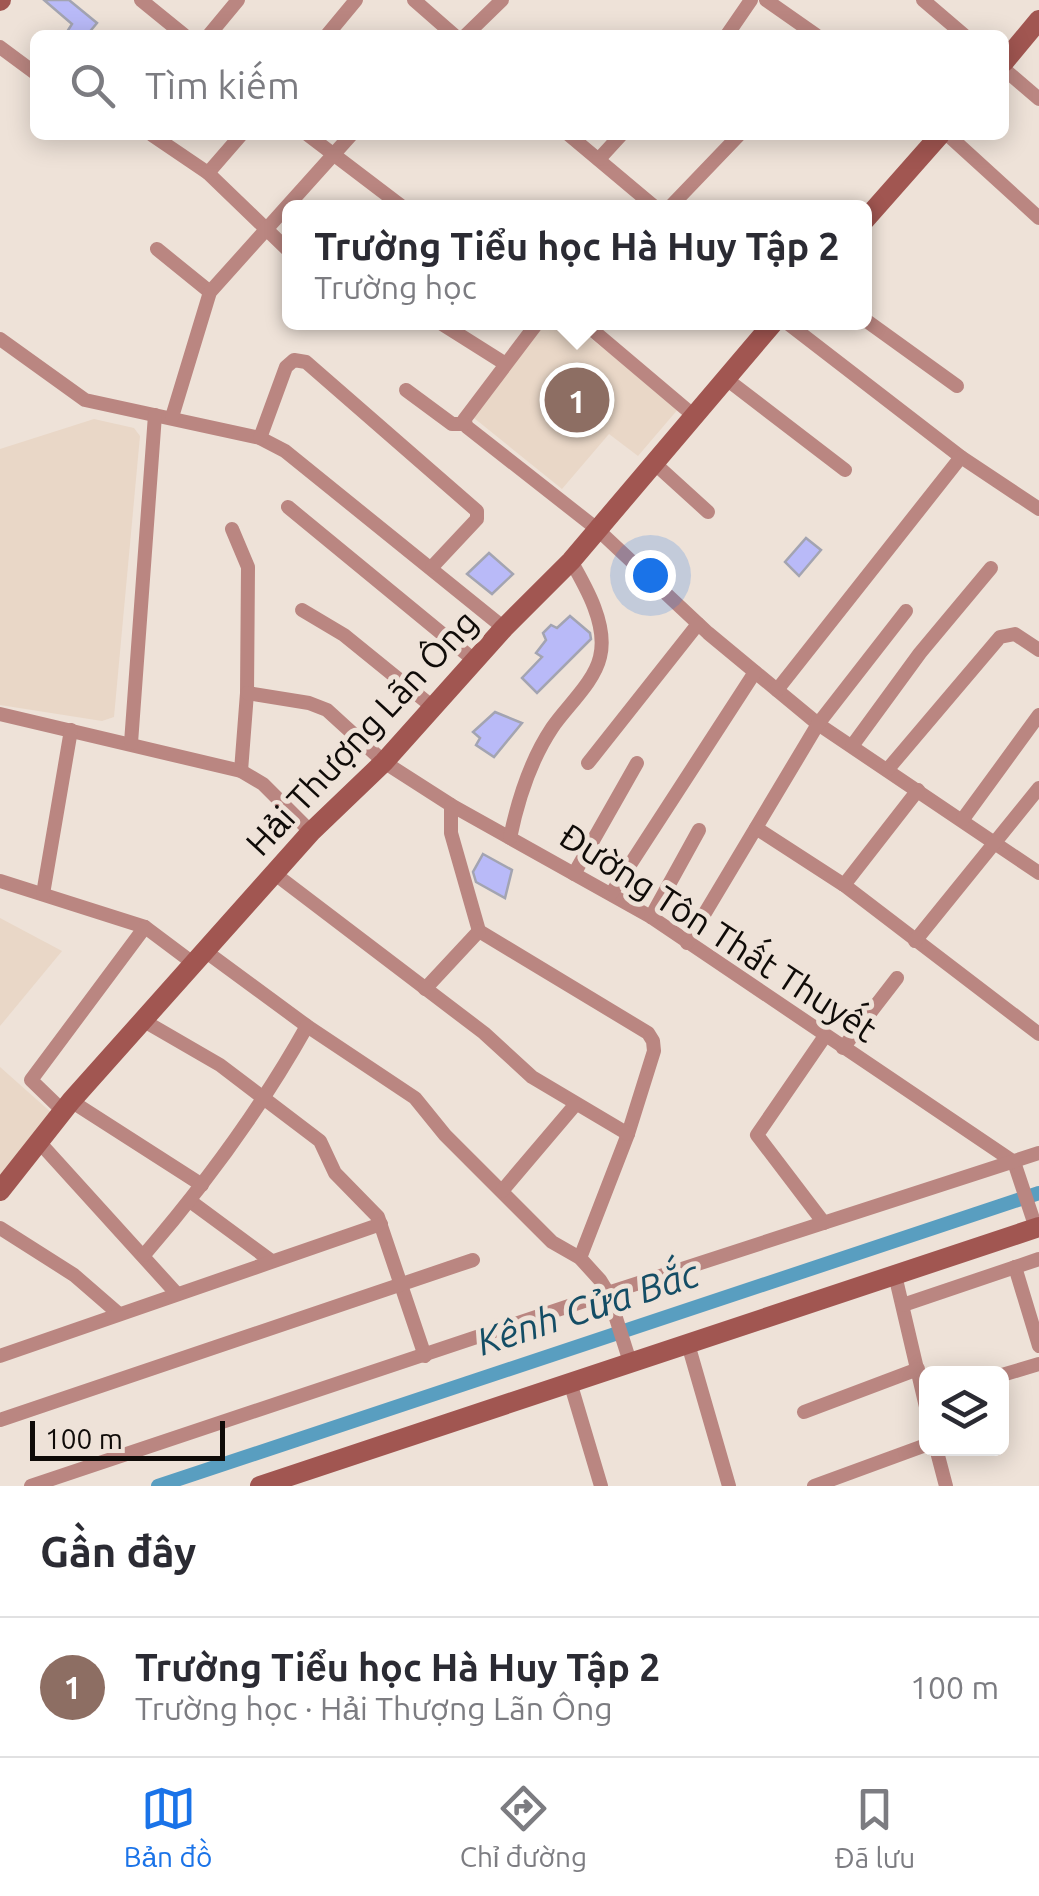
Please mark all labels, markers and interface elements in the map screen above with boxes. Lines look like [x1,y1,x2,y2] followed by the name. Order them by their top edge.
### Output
[30,30,1009,140] search box
[65,58,120,113] icon: search
[145,64,300,106] text: Tìm kiếm
[282,200,872,330] popup
[314,225,840,267] text: Trường Tiểu học Hà Huy Tập 2
[314,269,477,305] text: Trường học
[544,362,610,438] pin: 1
[625,550,676,601] your location
[237,601,485,863] street label: Hải Thượng Lãn Ông
[553,812,886,1050] street label: Đường Tôn Thất Thuyết
[470,1248,704,1363] water label: Kênh Cửa Bắc
[919,1366,1009,1456] map controls
[919,1366,1009,1456] button: layers
[30,1416,225,1460] scale bar
[45,1423,123,1454] text: 100 m
[40,1528,196,1575] text: Gần đây
[135,1646,660,1688] text: Trường Tiểu học Hà Huy Tập 2
[63,1669,82,1705] text: 1
[910,1669,999,1705] text: 100 m
[135,1690,613,1726] text: Trường học · Hải Thượng Lãn Ông
[124,1781,212,1874] tab: Bản đồ
[460,1781,587,1874] tab: Chỉ đường
[834,1782,915,1873] tab: Đã lưu

